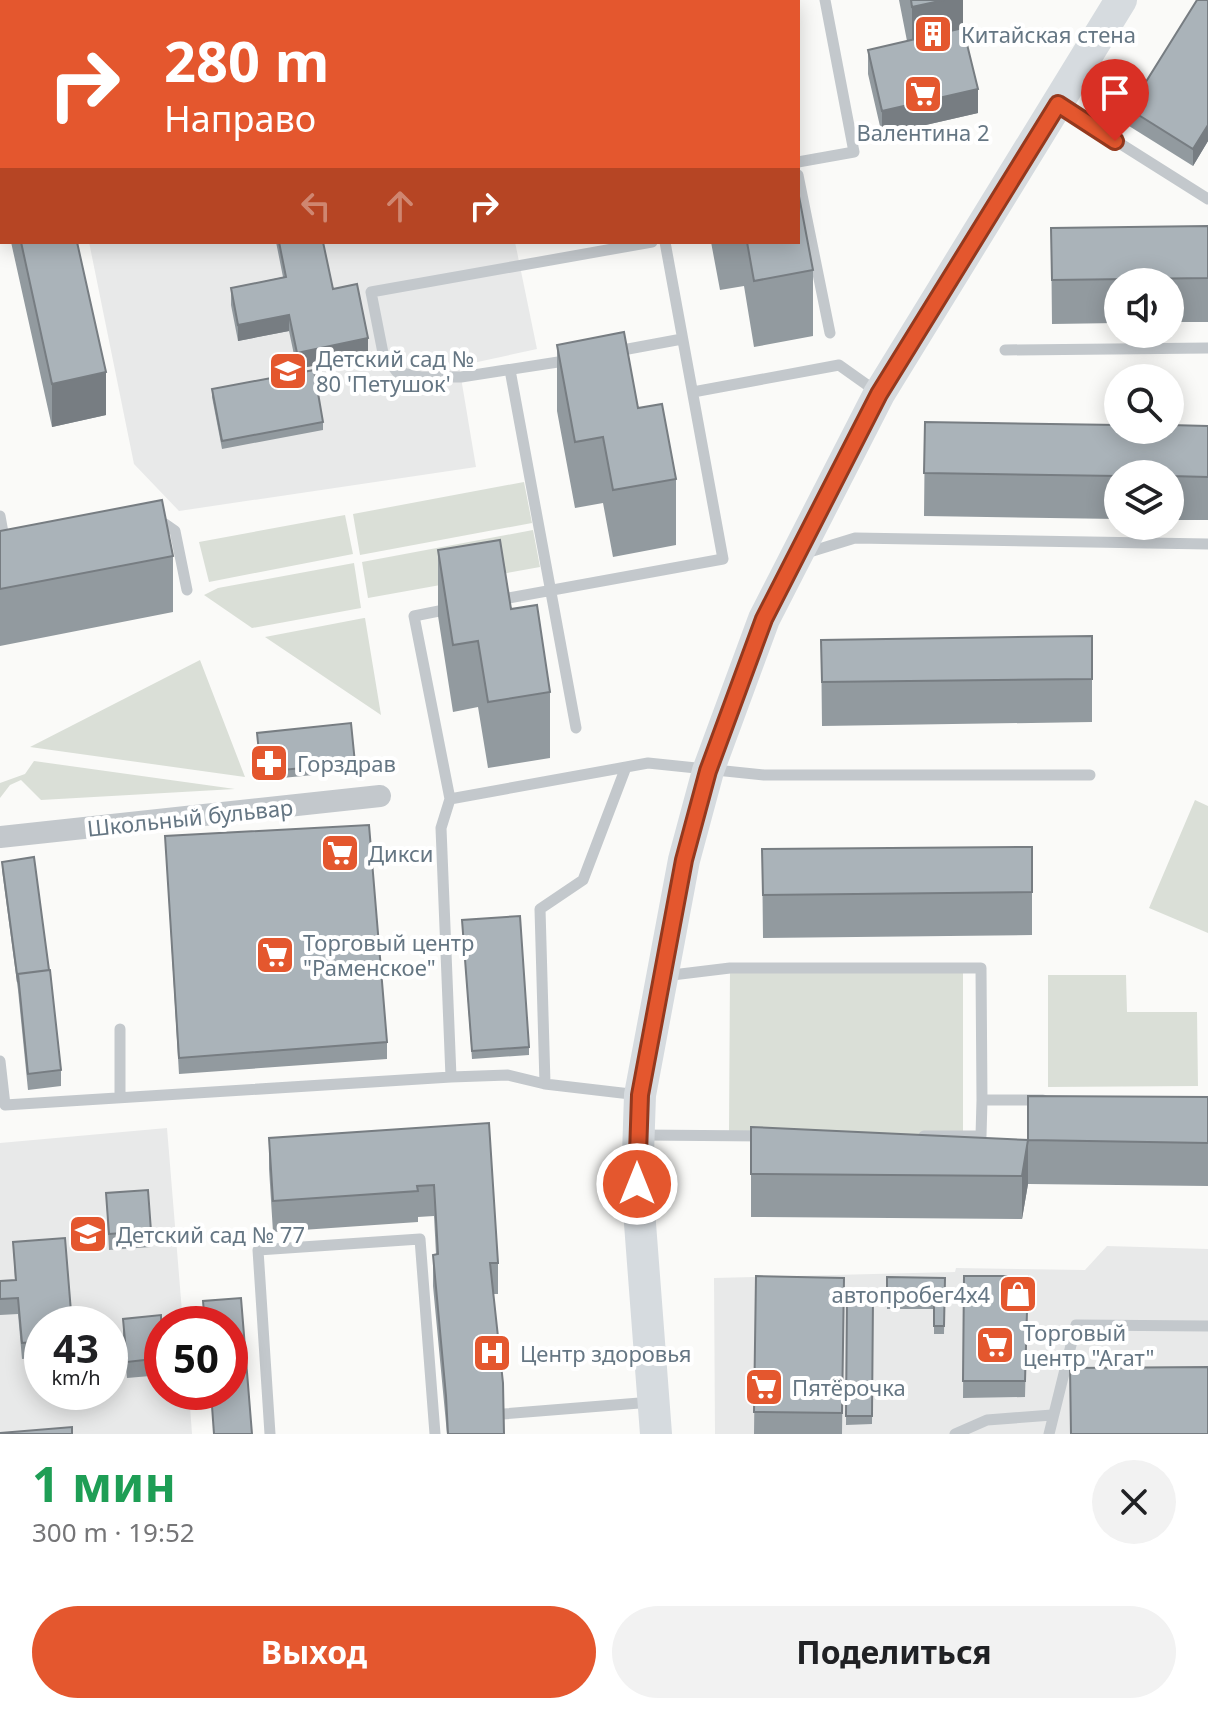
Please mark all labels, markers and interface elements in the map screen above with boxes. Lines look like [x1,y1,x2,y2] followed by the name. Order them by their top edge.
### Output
[912,13,954,55] building icon: Китайская стена
[961,19,1136,49] place label: Китайская стена
[164,22,329,98] text: 280 m
[32,32,136,136] icon: right
[1081,59,1149,141] pin
[1093,71,1137,115] icon: arrive
[902,73,944,115] supermarket icon: Валентина 2
[164,94,316,143] text: Направо
[856,117,990,147] place label: Валентина 2
[294,184,338,228] icon: left
[378,184,422,228] icon: ahead
[462,184,506,228] icon: right
[1104,268,1184,540] map controls
[1104,268,1184,348] button: sound
[316,343,474,398] place label: Детский сад № 80 'Петушок'
[267,350,309,392] school or university icon: Детский сад № 80 'Петушок'
[1104,364,1184,444] button: search
[1104,460,1184,540] button: layers
[248,742,290,784] pharmacy icon: Горздрав
[297,748,396,778] place label: Горздрав
[85,791,295,843] street label: Школьный бульвар
[319,832,361,874] supermarket icon: Дикси
[368,838,433,868] place label: Дикси
[303,927,474,982] place label: Торговый центр "Раменское"
[254,934,296,976] supermarket icon: Торговый центр "Раменское"
[595,1142,679,1226] position arrow
[67,1213,109,1255] school or university icon: Детский сад № 77
[116,1219,305,1249] place label: Детский сад № 77
[997,1273,1039,1315] shop icon: автопробег4х4
[831,1279,990,1309] place label: автопробег4х4
[144,1306,248,1410] speed limit sign: 50
[1023,1317,1154,1372] place label: Торговый центр "Агат"
[53,1320,99,1375] text: 43
[974,1324,1016,1366] supermarket icon: Торговый центр "Агат"
[471,1332,513,1374] hospital icon: Центр здоровья
[520,1338,692,1368] place label: Центр здоровья
[51,1364,101,1391] text: km/h
[743,1366,785,1408] supermarket icon: Пятёрочка
[792,1372,906,1402] place label: Пятёрочка
[32,1451,176,1516] text: 1 мин
[1092,1460,1176,1544] button: close
[32,1514,195,1550] text: 300 m · 19:52
[32,1606,596,1698] button: Выход
[612,1606,1176,1698] button: Поделиться

